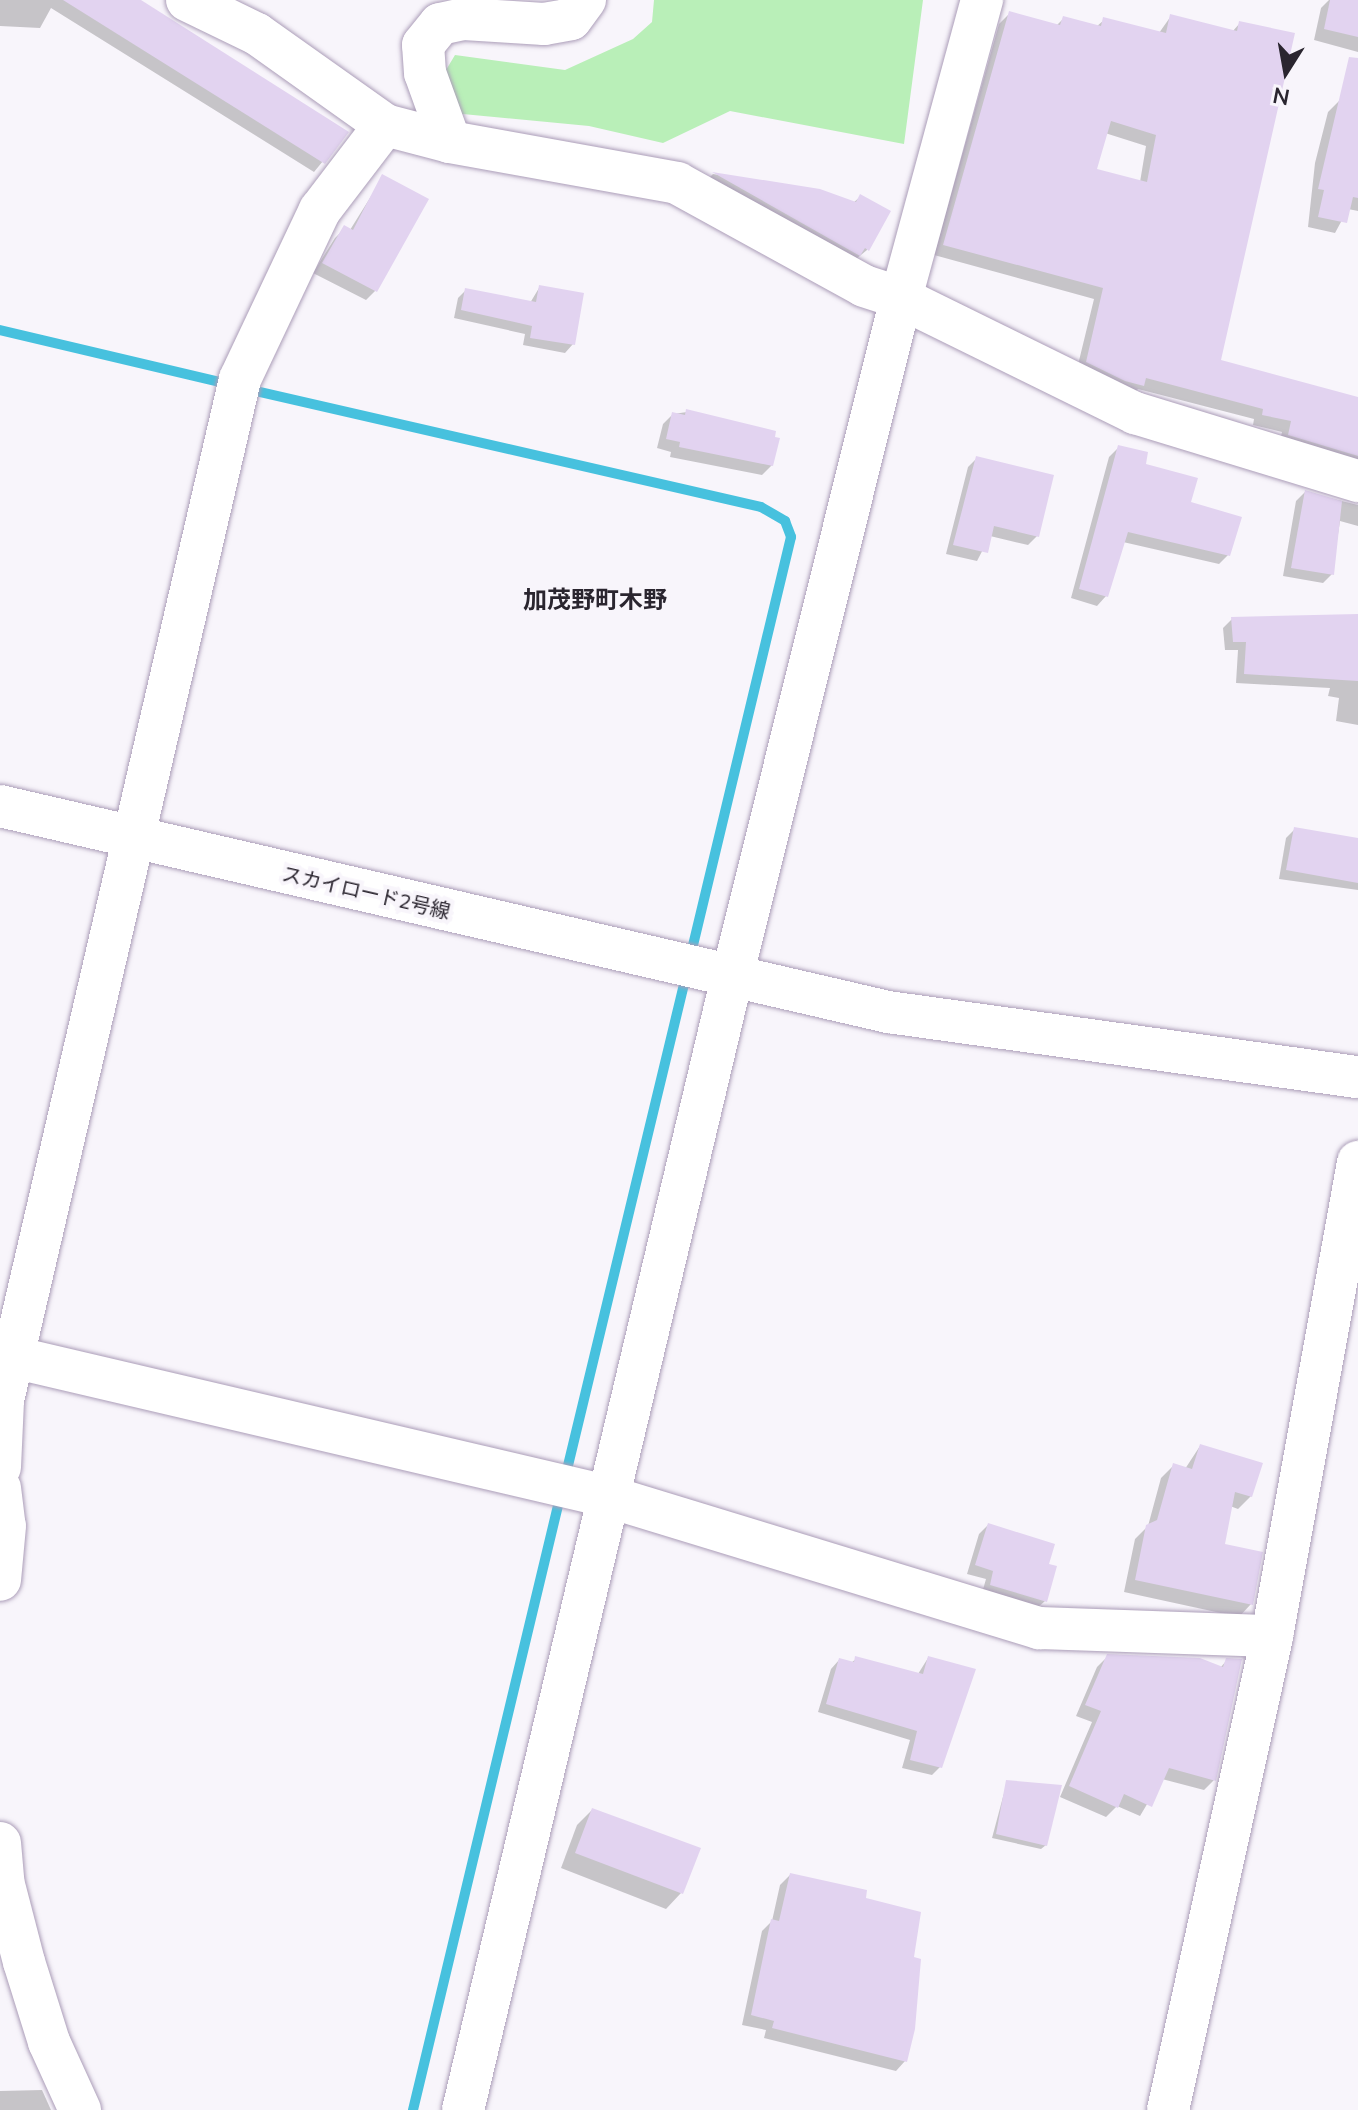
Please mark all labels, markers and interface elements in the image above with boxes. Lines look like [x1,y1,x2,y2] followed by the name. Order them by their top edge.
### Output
[1246,32,1326,112] north arrow
[1270,79,1292,112] text: N
[523,587,667,615] district label: 加茂野町木野
[280,862,452,924] street label: スカイロード2号線

